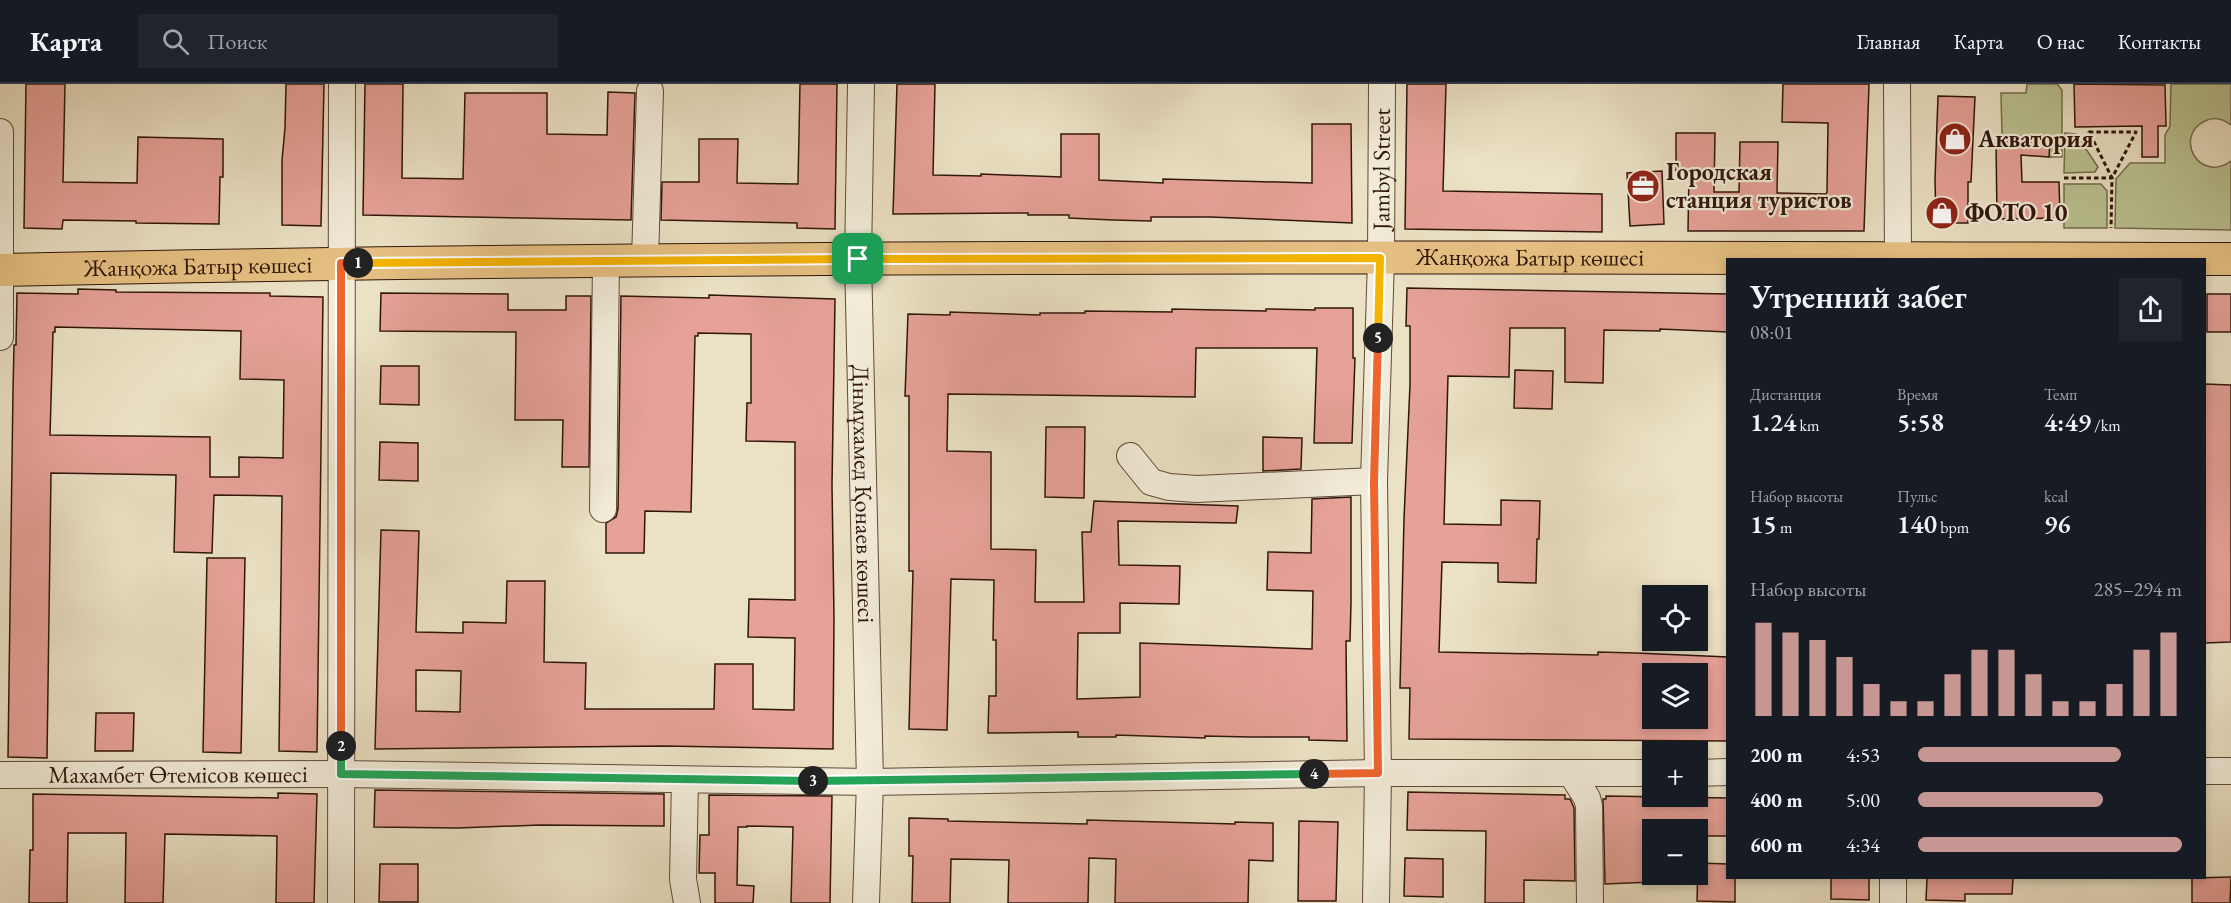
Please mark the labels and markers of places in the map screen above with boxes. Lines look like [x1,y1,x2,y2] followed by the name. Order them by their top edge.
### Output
[1937,121,1973,157] shop icon: Акватория
[1977,123,2094,154] place label: Акватория
[1666,156,1852,216] place label: Городская станция туристов
[1625,168,1661,204] office icon: Городская станция туристов
[1924,195,1960,231] shop icon: ФОТО 10
[1965,197,2068,228] place label: ФОТО 10
[832,233,883,284] pin
[343,248,373,278] pin: 1
[1363,323,1393,353] pin: 5
[326,731,356,761] pin: 2
[1299,759,1329,789] pin: 4
[798,766,828,796] pin: 3

